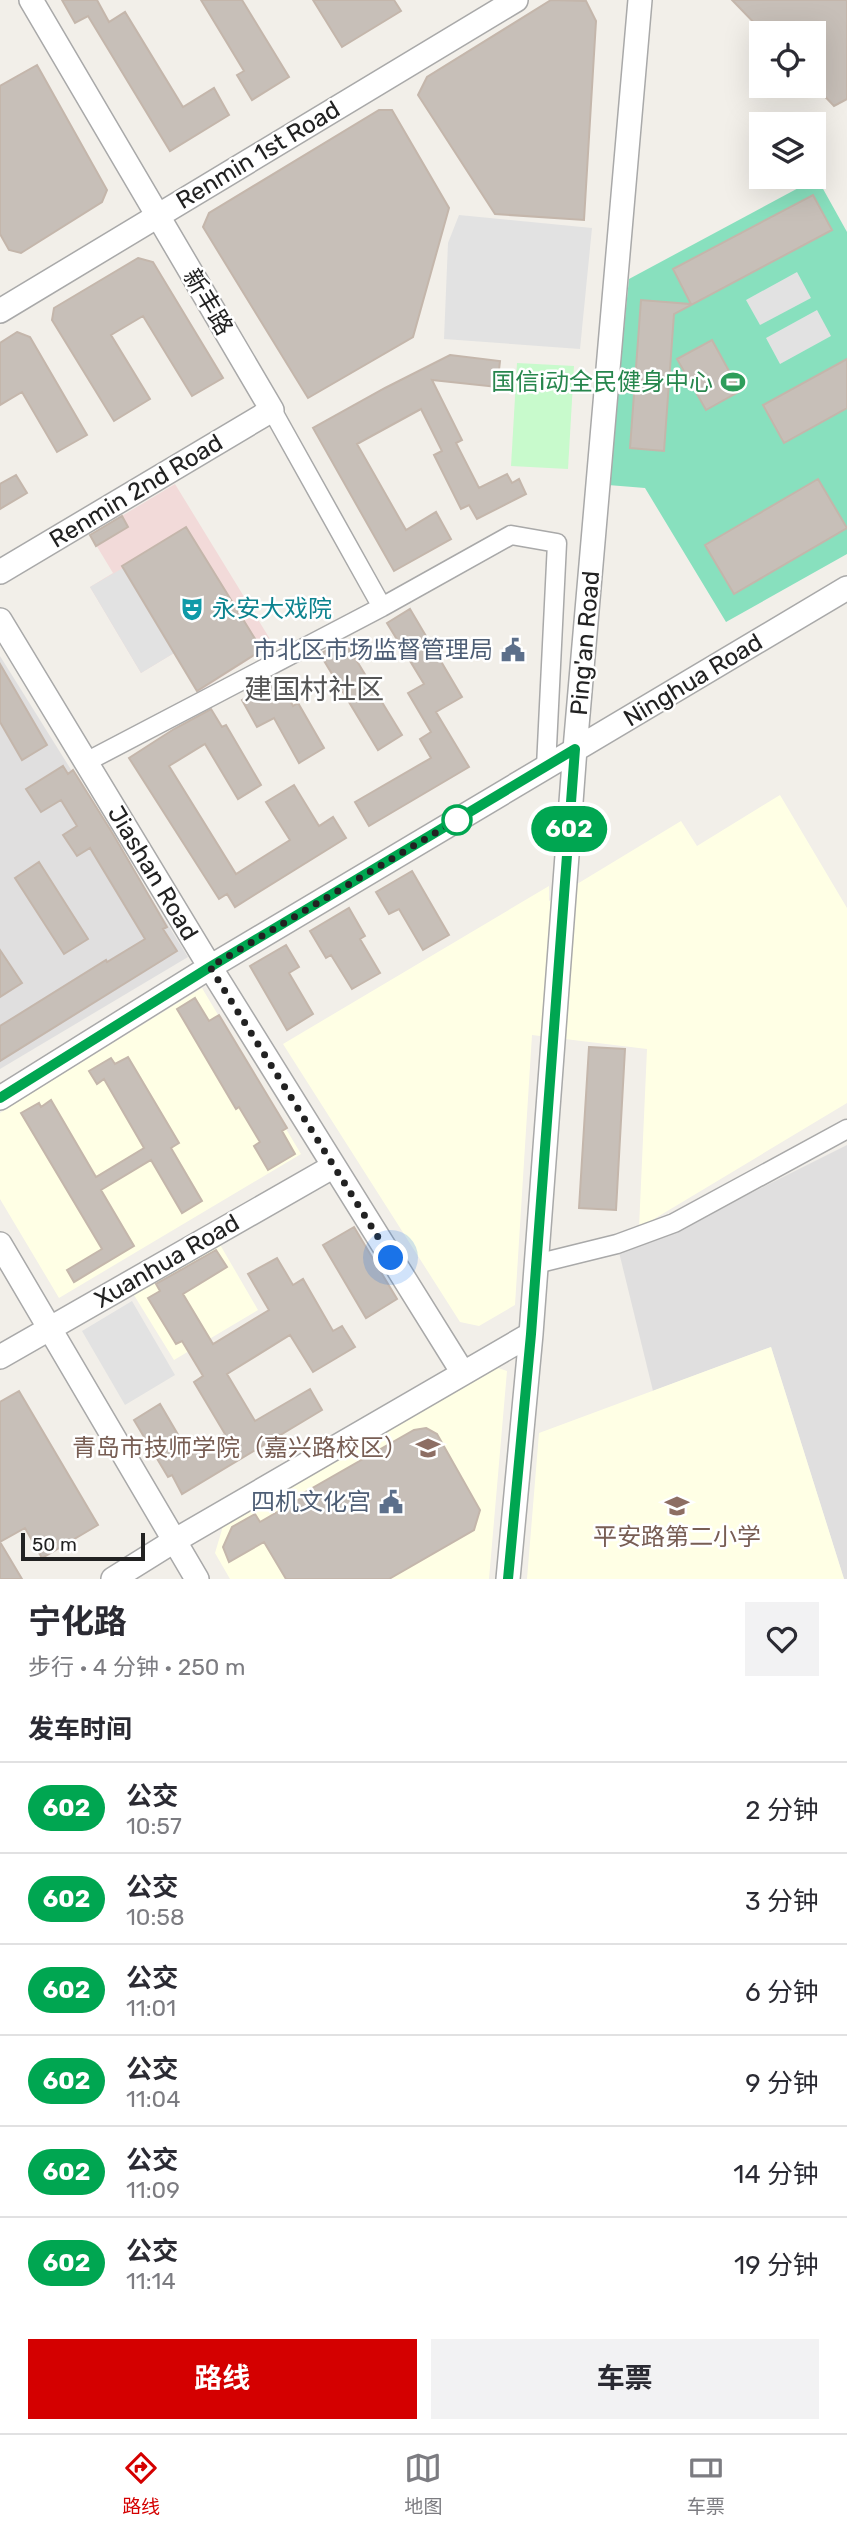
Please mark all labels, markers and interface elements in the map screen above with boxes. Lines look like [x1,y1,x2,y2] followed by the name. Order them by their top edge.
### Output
[749,21,826,189] map controls
[749,21,826,98] button: locate
[171,95,345,215] street label: Renmin 1st Road
[749,112,826,189] button: layers
[177,264,239,340] street label: 新丰路
[491,368,713,396] place label: 国信i动全民健身中心
[719,368,747,396] sports icon: 国信i动全民健身中心
[44,428,228,554] street label: Renmin 2nd Road
[565,570,605,716] street label: Ping'an Road
[178,595,206,623] theatre icon: 永安大戏院
[212,595,332,623] place label: 永安大戏院
[619,628,767,732] street label: Ninghua Road
[253,636,493,664] place label: 市北区市场监督管理局
[499,636,527,664] public building icon: 市北区市场监督管理局
[244,673,384,706] district label: 建国村社区
[102,801,204,945] street label: Jiashan Road
[442,805,472,835] unlabelled marker
[529,806,609,852] line badge: 602
[545,815,593,843] text: 602
[90,1208,244,1314] street label: Xuanhua Road
[373,1240,408,1275] your location
[72,1434,408,1462] place label: 青岛市技师学院（嘉兴路校区）
[414,1434,442,1462] school or university icon: 青岛市技师学院（嘉兴路校区）
[251,1488,371,1516] place label: 四机文化宫
[377,1488,405,1516] public building icon: 四机文化宫
[663,1492,691,1520] school or university icon: 平安路第二小学
[593,1523,761,1551] place label: 平安路第二小学
[21,1530,145,1562] scale bar
[32,1533,77,1556] text: 50 m
[28,1602,127,1641] text: 宁化路
[745,1602,819,1676] button: heart
[28,1653,246,1681] text: 步行 · 4 分钟 · 250 m
[28,1714,132,1745] text: 发车时间
[126,1781,178,1812] text: 公交
[43,1794,90,1822] text: 602
[745,1795,819,1826] text: 2 分钟
[126,1812,182,1840] text: 10:57
[126,1872,178,1903] text: 公交
[43,1885,90,1913] text: 602
[745,1886,819,1917] text: 3 分钟
[126,1903,185,1931] text: 10:58
[126,1963,178,1994] text: 公交
[43,1976,90,2004] text: 602
[745,1977,819,2008] text: 6 分钟
[126,1994,176,2022] text: 11:01
[126,2054,178,2085] text: 公交
[43,2067,90,2095] text: 602
[745,2068,819,2099] text: 9 分钟
[126,2085,180,2113] text: 11:04
[126,2145,178,2176] text: 公交
[43,2158,90,2186] text: 602
[733,2159,819,2190] text: 14 分钟
[126,2176,180,2204] text: 11:09
[126,2236,178,2267] text: 公交
[43,2249,90,2277] text: 602
[734,2250,819,2281] text: 19 分钟
[126,2267,176,2295] text: 11:14
[28,2339,417,2419] button: 路线
[431,2339,819,2419] button: 车票
[122,2449,160,2518] tab: 路线
[404,2449,443,2518] tab: 地图
[687,2449,725,2518] tab: 车票

